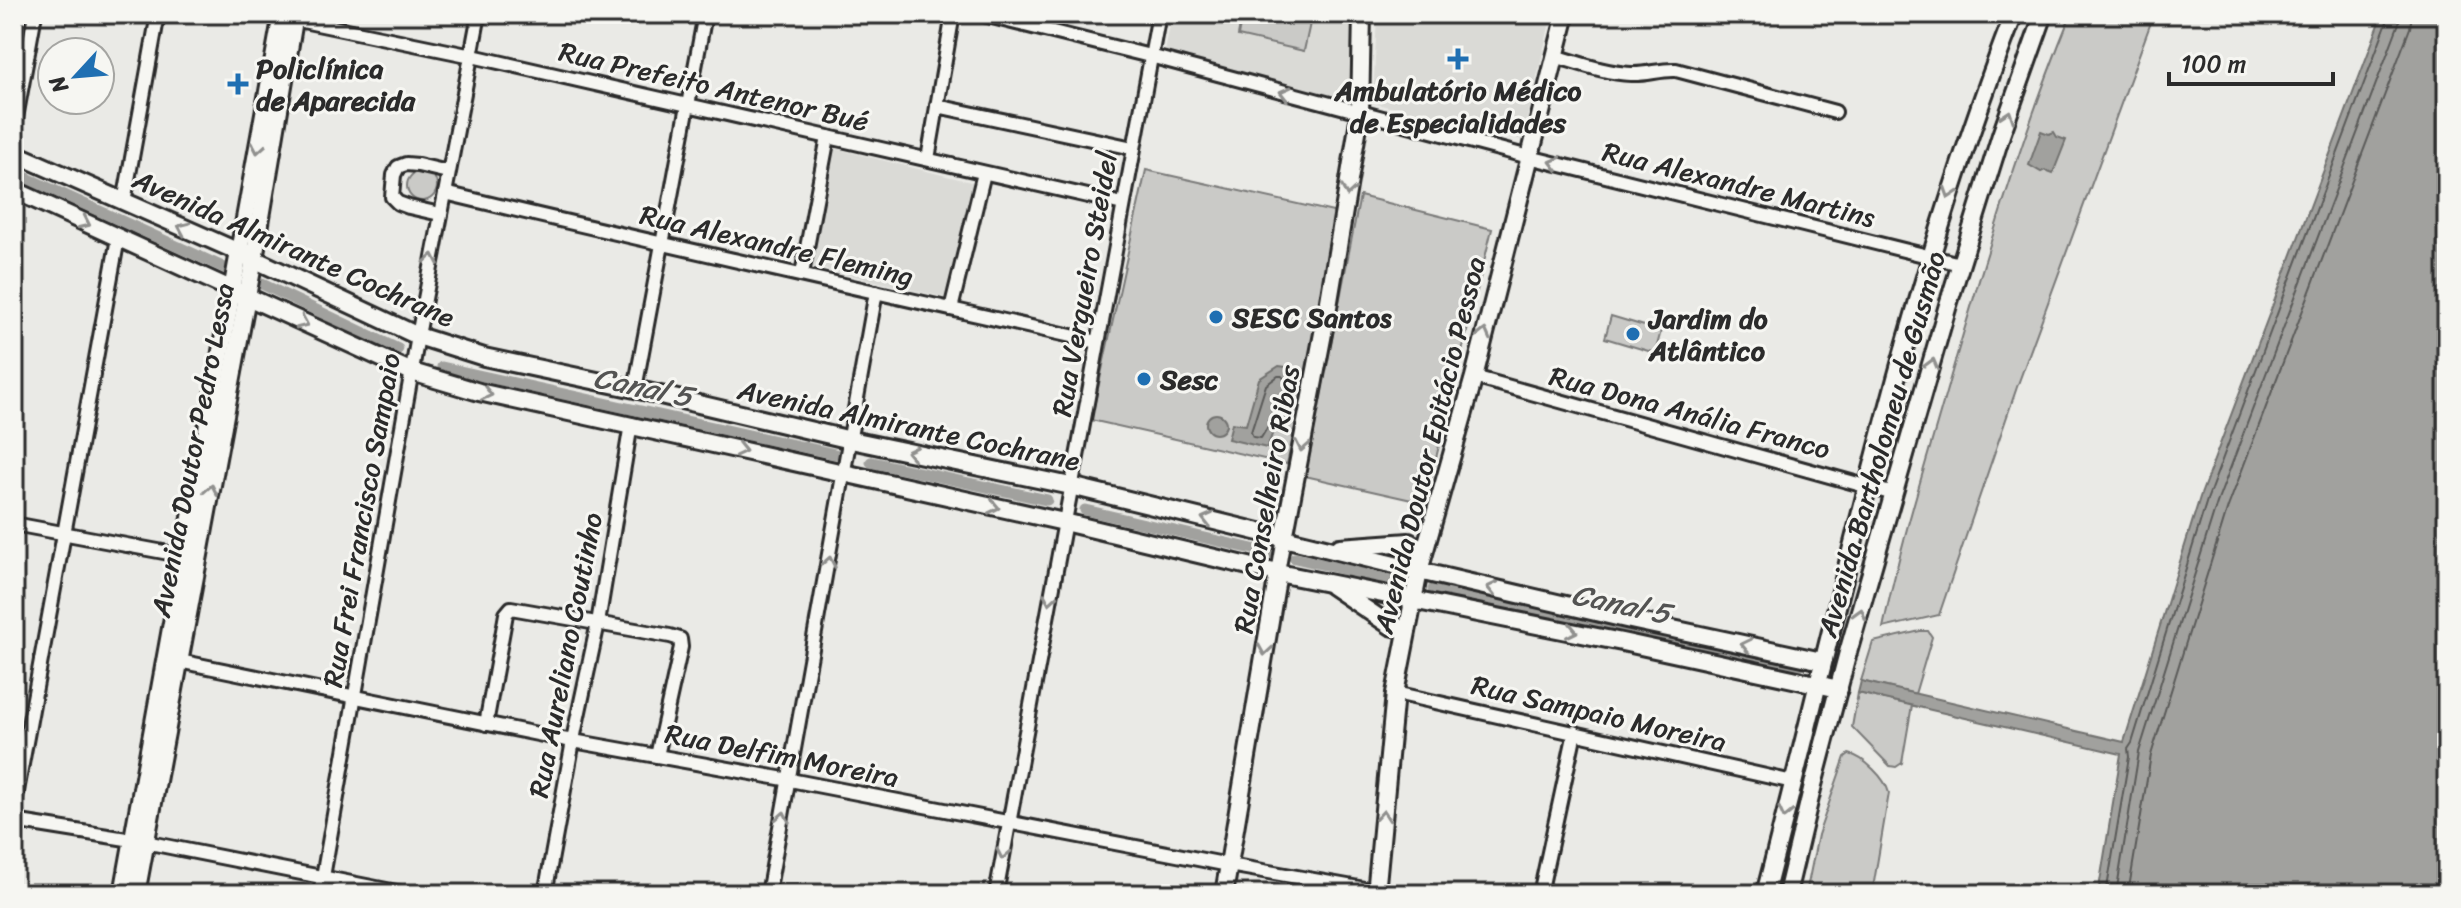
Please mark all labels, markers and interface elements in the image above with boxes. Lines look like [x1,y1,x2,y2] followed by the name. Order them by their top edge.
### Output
[554,27,874,146] street label: Rua Prefeito Antenor Bué
[36,36,116,116] north arrow
[2169,36,2333,86] scale bar
[2181,43,2246,85] text: 100 m
[256,44,416,125] place label: Policlínica de Aparecida
[1447,48,1469,70] marker: Ambulatório Médico de Especialidades
[1334,66,1581,147] place label: Ambulatório Médico de Especialidades
[37,68,80,101] text: N
[227,73,249,95] marker: Policlínica de Aparecida
[1279,86,1293,102] one-way arrow
[1998,109,2014,123] one-way arrow
[1597,127,1881,242] street label: Rua Alexandre Martins
[250,142,267,155] one-way arrow
[1037,147,1132,420] street label: Rua Vergueiro Steidel
[124,155,463,342] street label: Avenida Almirante Cochrane
[1549,156,1563,173] one-way arrow
[1340,184,1357,197] one-way arrow
[1943,186,1959,199] one-way arrow
[635,190,919,301] street label: Rua Alexandre Fleming
[76,213,91,229] one-way arrow
[177,221,191,237] one-way arrow
[1803,245,1960,644] street label: Avenida Bartholomeu de Gusmão
[423,252,440,266] one-way arrow
[1359,252,1500,640] street label: Avenida Doutor Epitácio Pessoa
[136,279,249,622] street label: Avenida Doutor Pedro Lessa
[1231,293,1392,342] place label: SESC Santos
[1647,294,1768,375] place label: Jardim do Atlântico
[1207,308,1225,326] marker: SESC Santos
[295,313,309,329] one-way arrow
[1624,325,1642,343] marker: Jardim do Atlântico
[1475,328,1492,342] one-way arrow
[308,349,415,691] street label: Rua Frei Francisco Sampaio
[589,350,702,425] water label: Canal 5
[1544,351,1836,474] street label: Rua Dona Anália Franco
[1159,355,1219,404] place label: Sesc
[1922,358,1939,372] one-way arrow
[1219,361,1314,637] street label: Rua Conselheiro Ribas
[732,365,1084,486] street label: Avenida Almirante Cochrane
[1135,370,1153,388] marker: Sesc
[480,385,493,402] one-way arrow
[1294,439,1311,453] one-way arrow
[733,441,747,458] one-way arrow
[906,445,920,462] one-way arrow
[202,483,219,497] one-way arrow
[987,498,1001,515] one-way arrow
[514,508,617,802] street label: Rua Aureliano Coutinho
[1200,512,1214,529] one-way arrow
[820,555,837,568] one-way arrow
[1567,567,1680,642] water label: Canal 5
[1486,580,1500,597] one-way arrow
[1043,592,1060,605] one-way arrow
[1851,608,1867,621] one-way arrow
[1565,622,1579,639] one-way arrow
[1740,637,1753,654] one-way arrow
[1257,643,1274,657] one-way arrow
[1467,660,1731,767] street label: Rua Sampaio Moreira
[661,709,903,802] street label: Rua Delfim Moreira
[1777,806,1794,820] one-way arrow
[1375,809,1392,822] one-way arrow
[774,811,791,825] one-way arrow
[996,848,1013,861] one-way arrow

